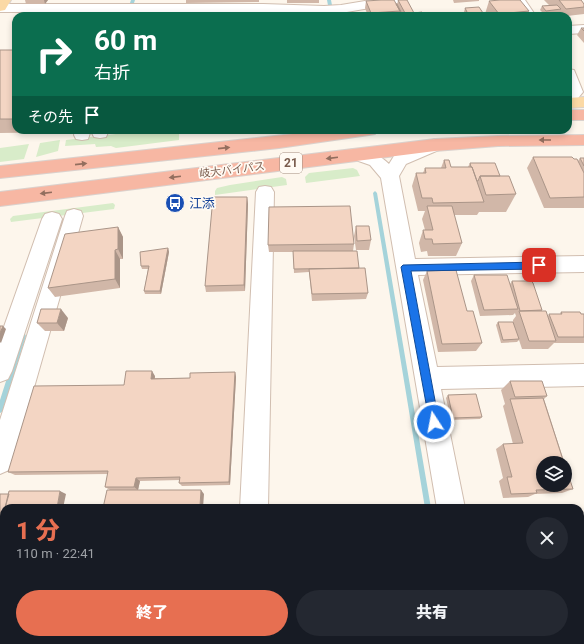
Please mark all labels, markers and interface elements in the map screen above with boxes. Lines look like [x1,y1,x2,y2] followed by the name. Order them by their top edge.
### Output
[94,24,157,57] text: 60 m
[28,28,80,80] icon: right
[94,62,130,83] text: 右折
[81,104,103,126] icon: arrive
[28,108,73,126] text: その先
[538,137,551,143] one-way arrow
[218,145,230,152] one-way arrow
[280,153,302,173] road number: 21
[326,154,338,161] one-way arrow
[74,160,87,167] one-way arrow
[199,160,265,180] street label: 岐大バイパス
[169,174,181,180] one-way arrow
[40,190,52,197] one-way arrow
[164,192,186,214] bus stop icon: 江添
[189,196,215,211] place label: 江添
[522,248,556,282] pin
[528,254,550,276] icon: arrive
[413,401,455,443] position arrow
[536,456,572,492] map controls
[536,456,572,492] button: layers
[16,517,60,545] text: 1 分
[526,517,568,559] button: close
[16,546,95,561] text: 110 m · 22:41
[16,590,288,636] button: 終了
[296,590,568,636] button: 共有

